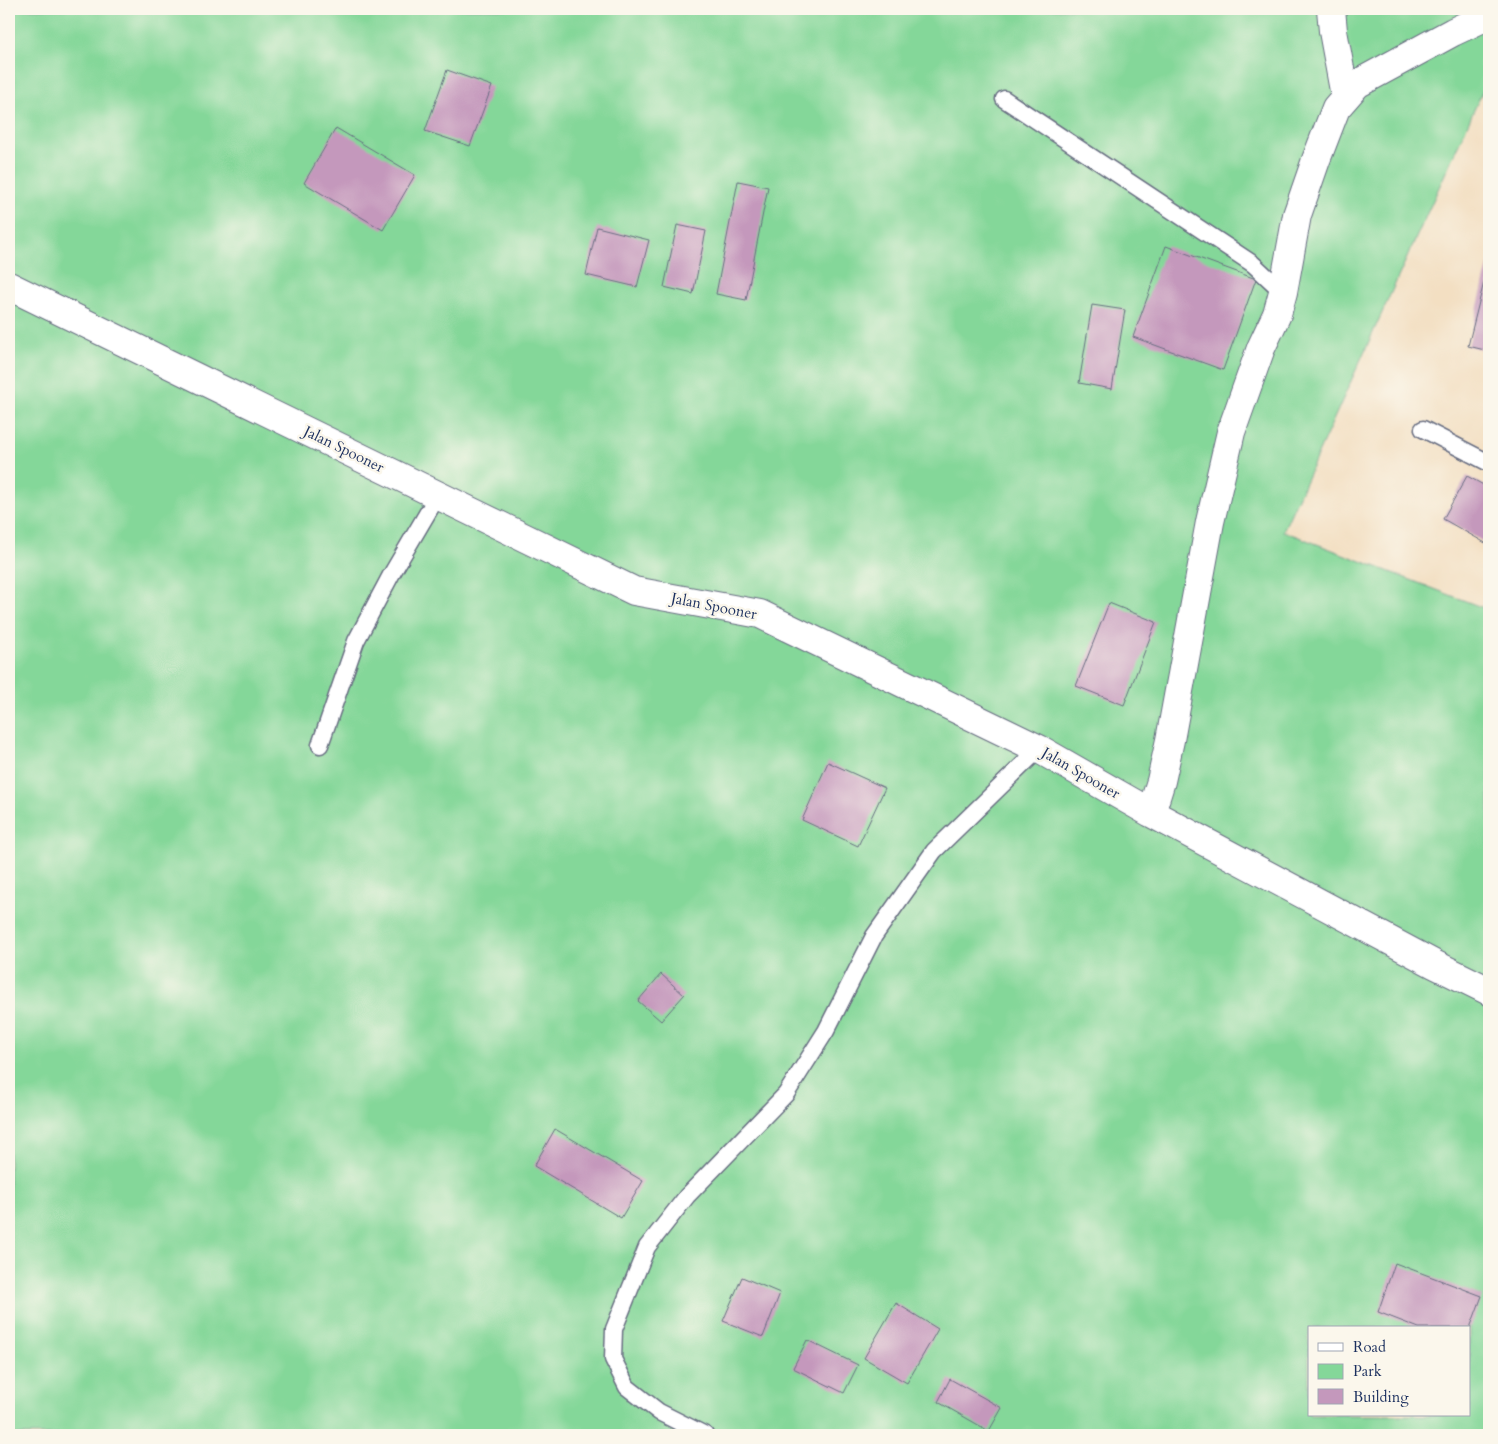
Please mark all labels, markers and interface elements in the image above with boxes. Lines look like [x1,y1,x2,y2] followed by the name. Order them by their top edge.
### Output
[299,420,388,477] street label: Jalan Spooner
[667,588,759,624] street label: Jalan Spooner
[1037,742,1124,804] street label: Jalan Spooner
[1308,1326,1470,1416] legend
[1353,1337,1386,1357] text: Road
[1353,1361,1382,1381] text: Park
[1353,1387,1409,1407] text: Building

